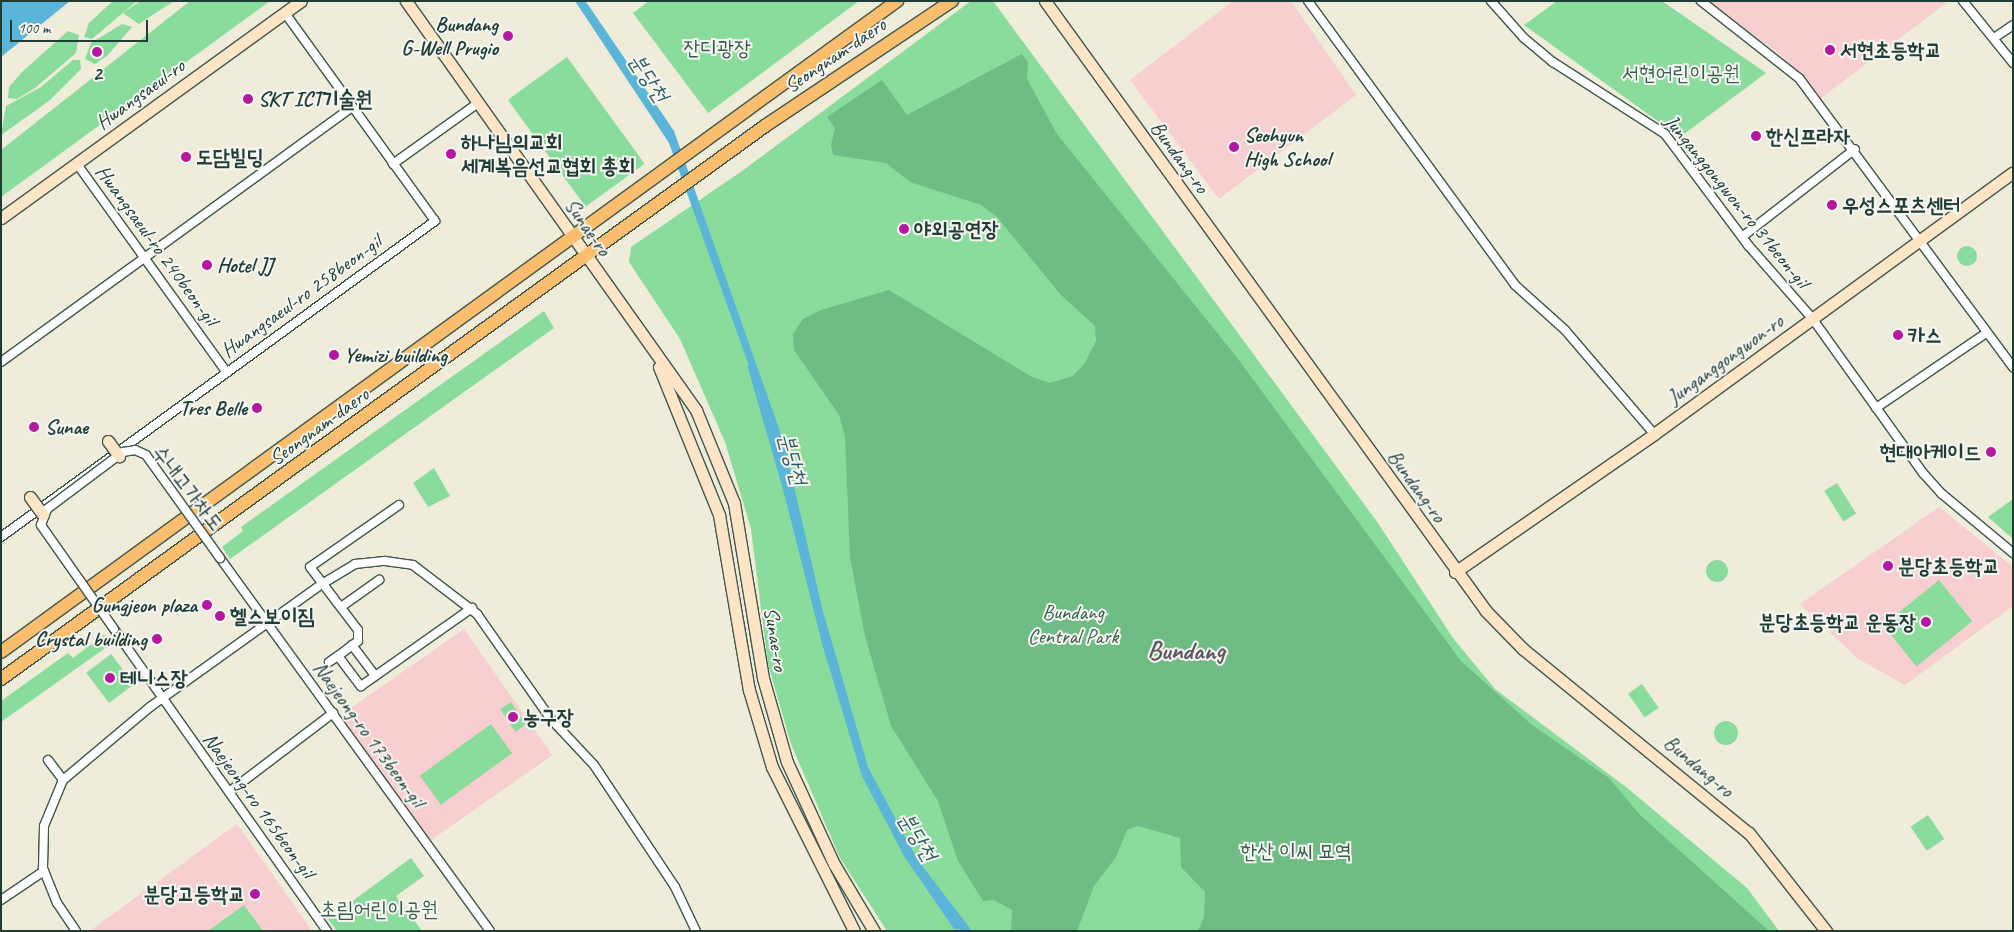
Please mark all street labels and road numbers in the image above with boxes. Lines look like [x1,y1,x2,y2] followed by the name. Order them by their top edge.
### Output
[780,12,890,98] street label: Seongnam-daero
[90,53,190,135] street label: Hwangsaeul-ro
[1659,109,1815,293] street label: Junganggongwon-ro 31beon-gil
[1145,116,1215,198] street label: Bundang-ro
[90,160,224,330] street label: Hwangsaeul-ro 240beon-gil
[559,194,617,260] street label: Sunae-ro
[216,229,386,363] street label: Hwangsaeul-ro 258beon-gil
[1662,308,1788,410] street label: Junganggongwon-ro
[264,381,374,471] street label: Seongnam-daero
[147,440,229,536] street label: 수내고가차도
[1382,445,1452,527] street label: Bundang-ro
[759,605,793,673] street label: Sunae-ro
[308,656,430,812] street label: Naejeong-ro 173beon-gil
[198,727,320,883] street label: Naejeong-ro 165beon-gil
[1659,729,1739,803] street label: Bundang-ro

